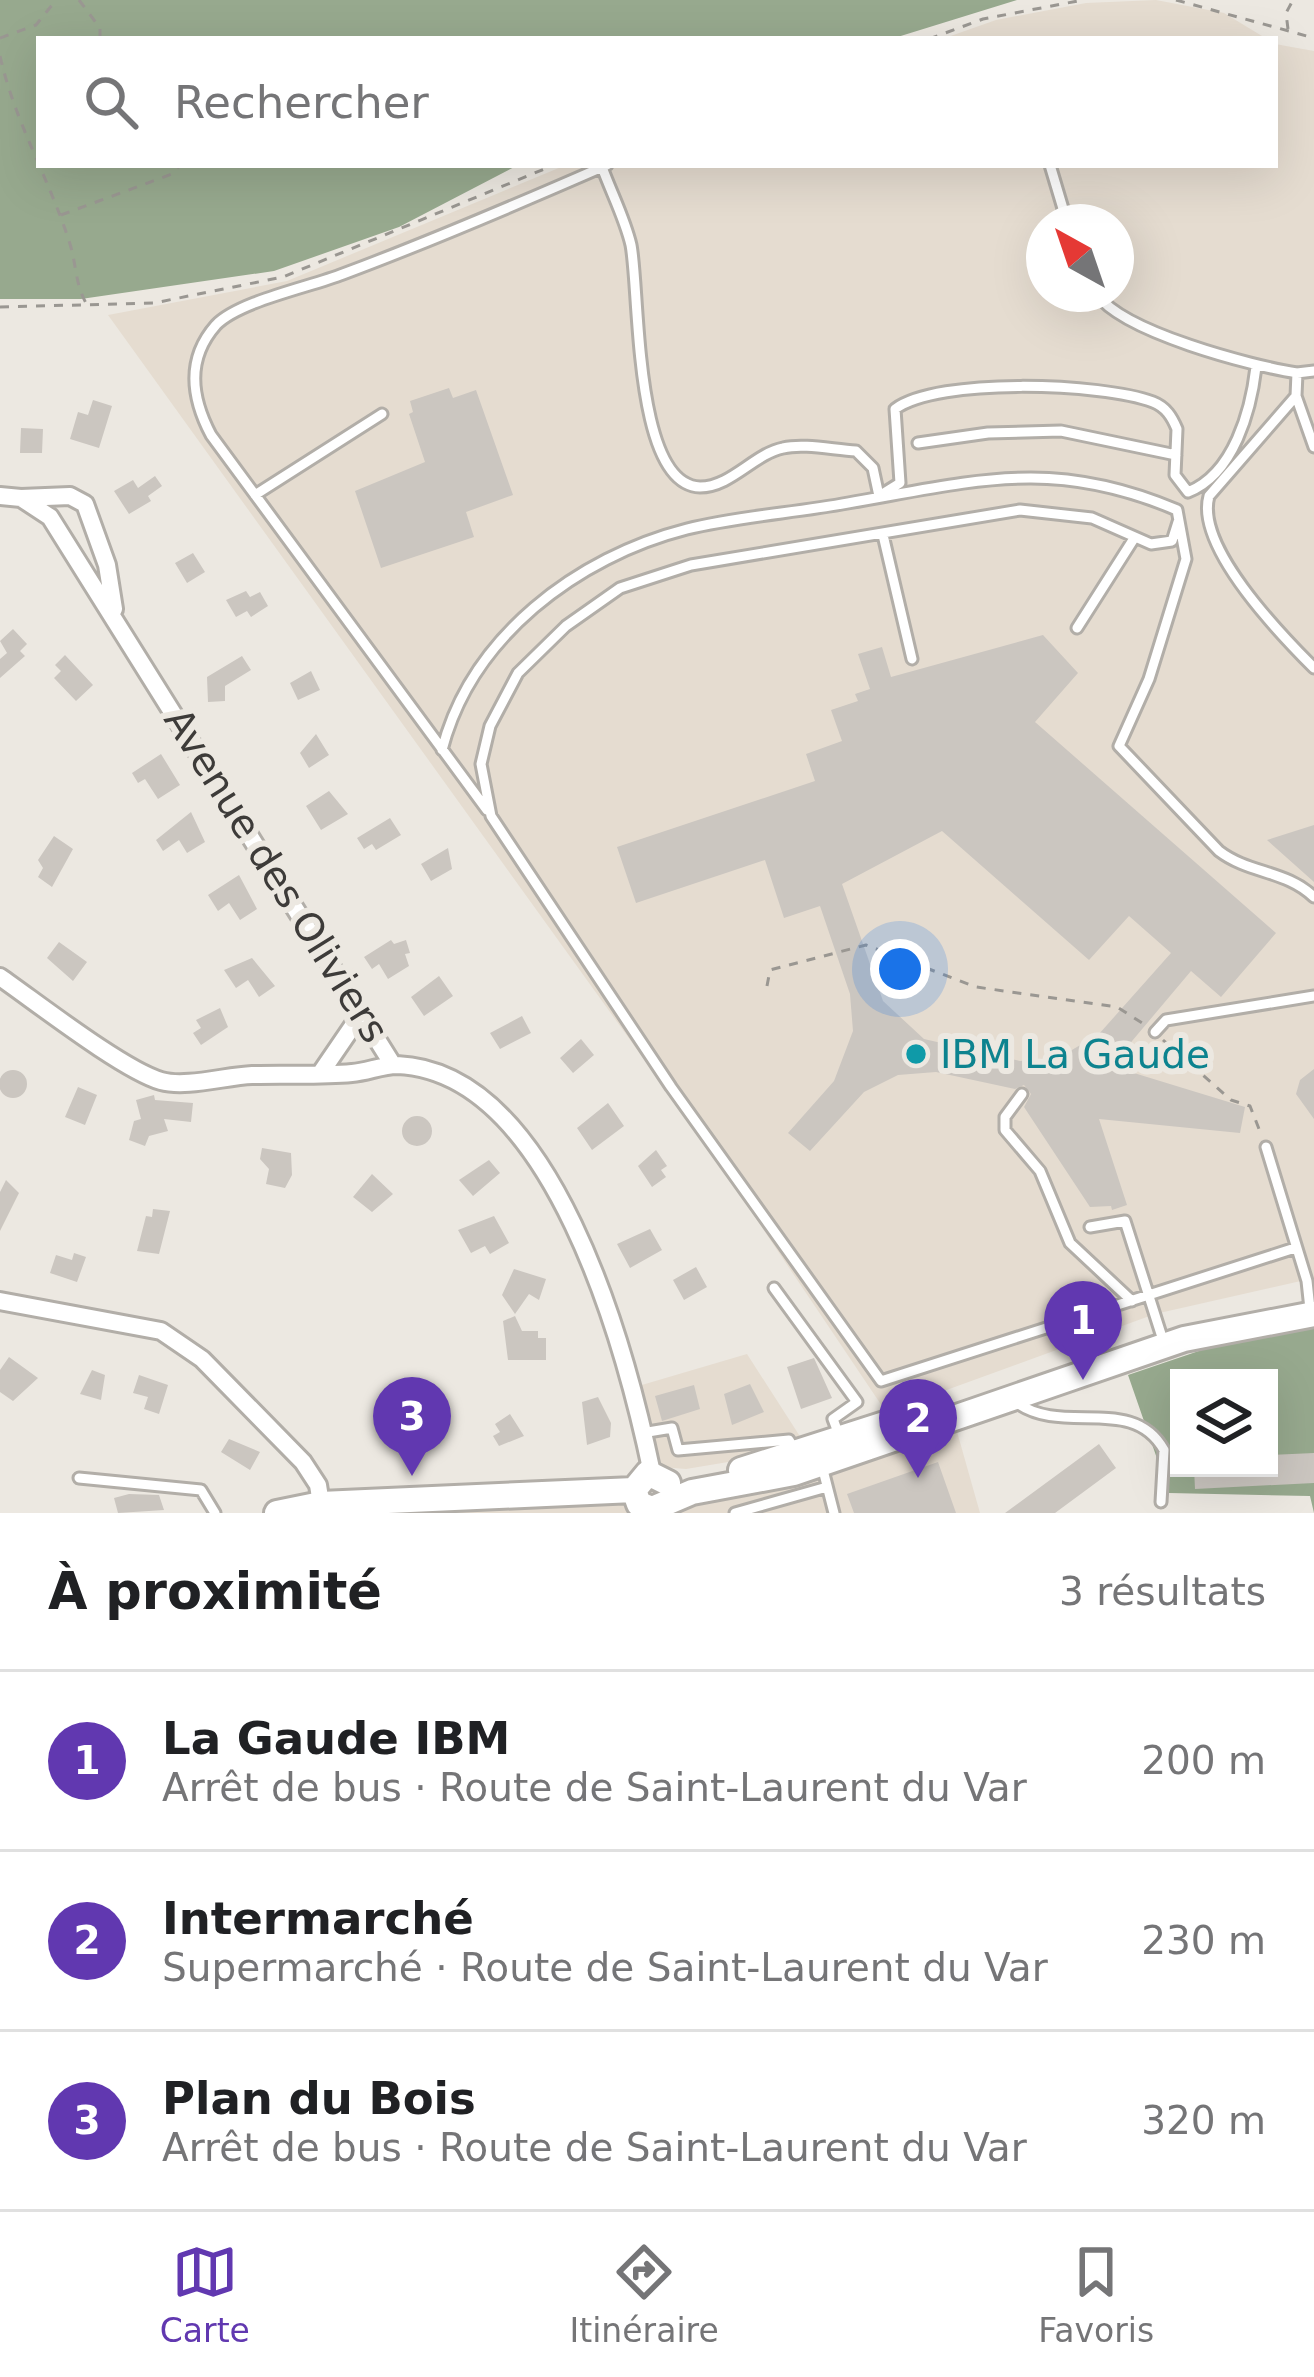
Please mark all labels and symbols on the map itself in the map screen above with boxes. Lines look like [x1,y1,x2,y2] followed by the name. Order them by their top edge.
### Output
[1026,204,1134,312] north arrow
[155,700,398,1051] street label: Avenue des Oliviers
[870,939,930,999] your location
[940,1032,1210,1077] place label: IBM La Gaude
[903,1041,929,1067] marker: IBM La Gaude
[1044,1281,1122,1380] pin: 1
[373,1377,451,1476] pin: 3
[879,1379,957,1478] pin: 2

